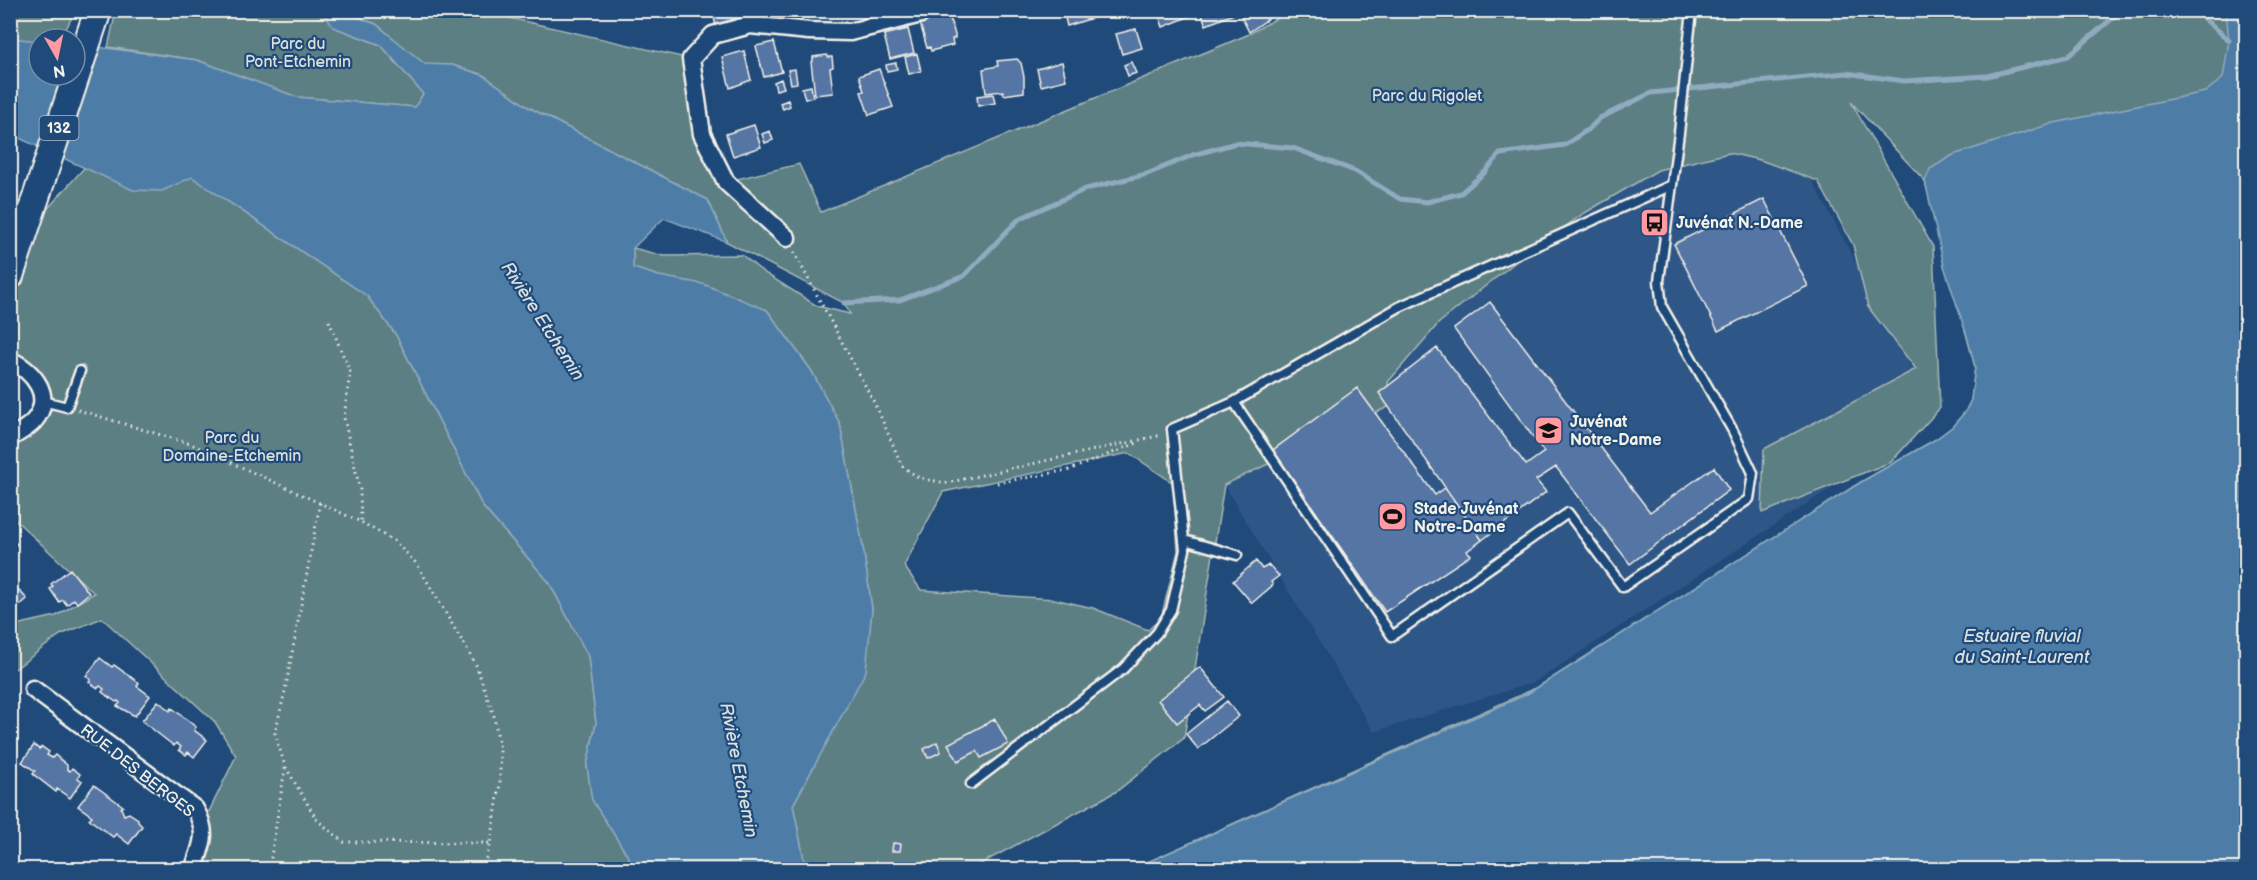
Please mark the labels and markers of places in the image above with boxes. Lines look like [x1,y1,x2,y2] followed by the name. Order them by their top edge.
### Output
[1639,206,1671,238] bus stop icon: Juvénat N.-Dame
[1676,214,1803,233] place label: Juvénat N.-Dame
[1570,413,1661,450] place label: Juvénat Notre-Dame
[1533,414,1565,446] school or university icon: Juvénat Notre-Dame
[1414,500,1519,537] place label: Stade Juvénat Notre-Dame
[1377,501,1409,533] sports icon: Stade Juvénat Notre-Dame

